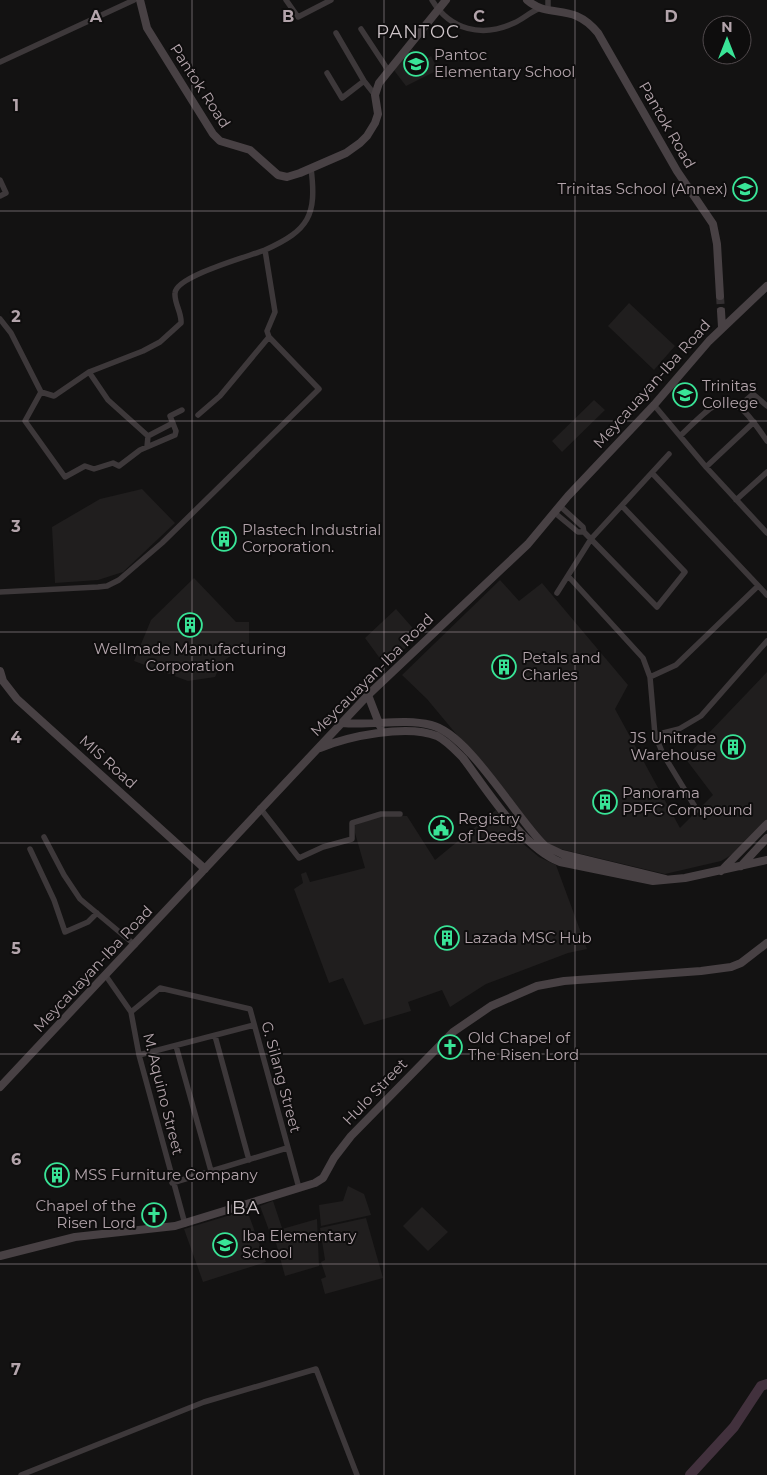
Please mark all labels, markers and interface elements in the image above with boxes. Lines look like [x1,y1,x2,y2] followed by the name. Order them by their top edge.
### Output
[89,7,103,26] text: A
[282,7,294,26] text: B
[473,7,485,26] text: C
[664,7,678,26] text: D
[702,15,752,65] north arrow
[721,18,733,36] text: N
[376,21,460,43] district label: PANTOC
[166,40,235,132] street label: Pantok Road
[434,45,575,81] place label: Pantoc Elementary School
[403,51,429,77] school or university icon: Pantoc Elementary School
[635,78,700,171] street label: Pantok Road
[13,96,19,115] text: 1
[732,176,758,202] school or university icon: Trinitas School (Annex)
[558,179,728,198] place label: Trinitas School (Annex)
[11,307,21,326] text: 2
[589,315,714,452] street label: Meycauayan-Iba Road
[702,376,758,412] place label: Trinitas College
[672,382,698,408] school or university icon: Trinitas College
[10,517,21,536] text: 3
[242,520,381,556] place label: Plastech Industrial Corporation.
[211,526,237,552] building icon: Plastech Industrial Corporation.
[306,609,437,740] street label: Meycauayan-Iba Road
[177,612,203,638] building icon: Wellmade Manufacturing Corporation
[93,639,287,675] place label: Wellmade Manufacturing Corporation
[522,648,601,684] place label: Petals and Charles
[491,654,517,680] building icon: Petals and Charles
[10,728,22,747] text: 4
[629,728,716,764] place label: JS Unitrade Warehouse
[76,731,141,793] street label: MIS Road
[720,734,746,760] building icon: JS Unitrade Warehouse
[622,783,753,819] place label: Panorama PPFC Compound
[592,789,618,815] building icon: Panorama PPFC Compound
[458,809,524,845] place label: Registry of Deeds
[428,815,454,841] public building icon: Registry of Deeds
[29,901,156,1036] street label: Meycauayan-Iba Road
[434,925,460,951] building icon: Lazada MSC Hub
[464,928,592,947] place label: Lazada MSC Hub
[11,939,21,958] text: 5
[257,1019,306,1135] street label: G. Silang Street
[468,1028,579,1064] place label: Old Chapel of The Risen Lord
[139,1031,188,1157] street label: M. Aquino Street
[437,1034,463,1060] church icon: Old Chapel of The Risen Lord
[338,1054,411,1129] street label: Hulo Street
[11,1150,21,1169] text: 6
[44,1162,70,1188] building icon: MSS Furniture Company
[74,1165,258,1184] place label: MSS Furniture Company
[35,1196,136,1232] place label: Chapel of the Risen Lord
[226,1197,260,1219] district label: IBA
[141,1202,167,1228] church icon: Chapel of the Risen Lord
[242,1226,357,1262] place label: Iba Elementary School
[212,1232,238,1258] school or university icon: Iba Elementary School
[11,1360,21,1379] text: 7

